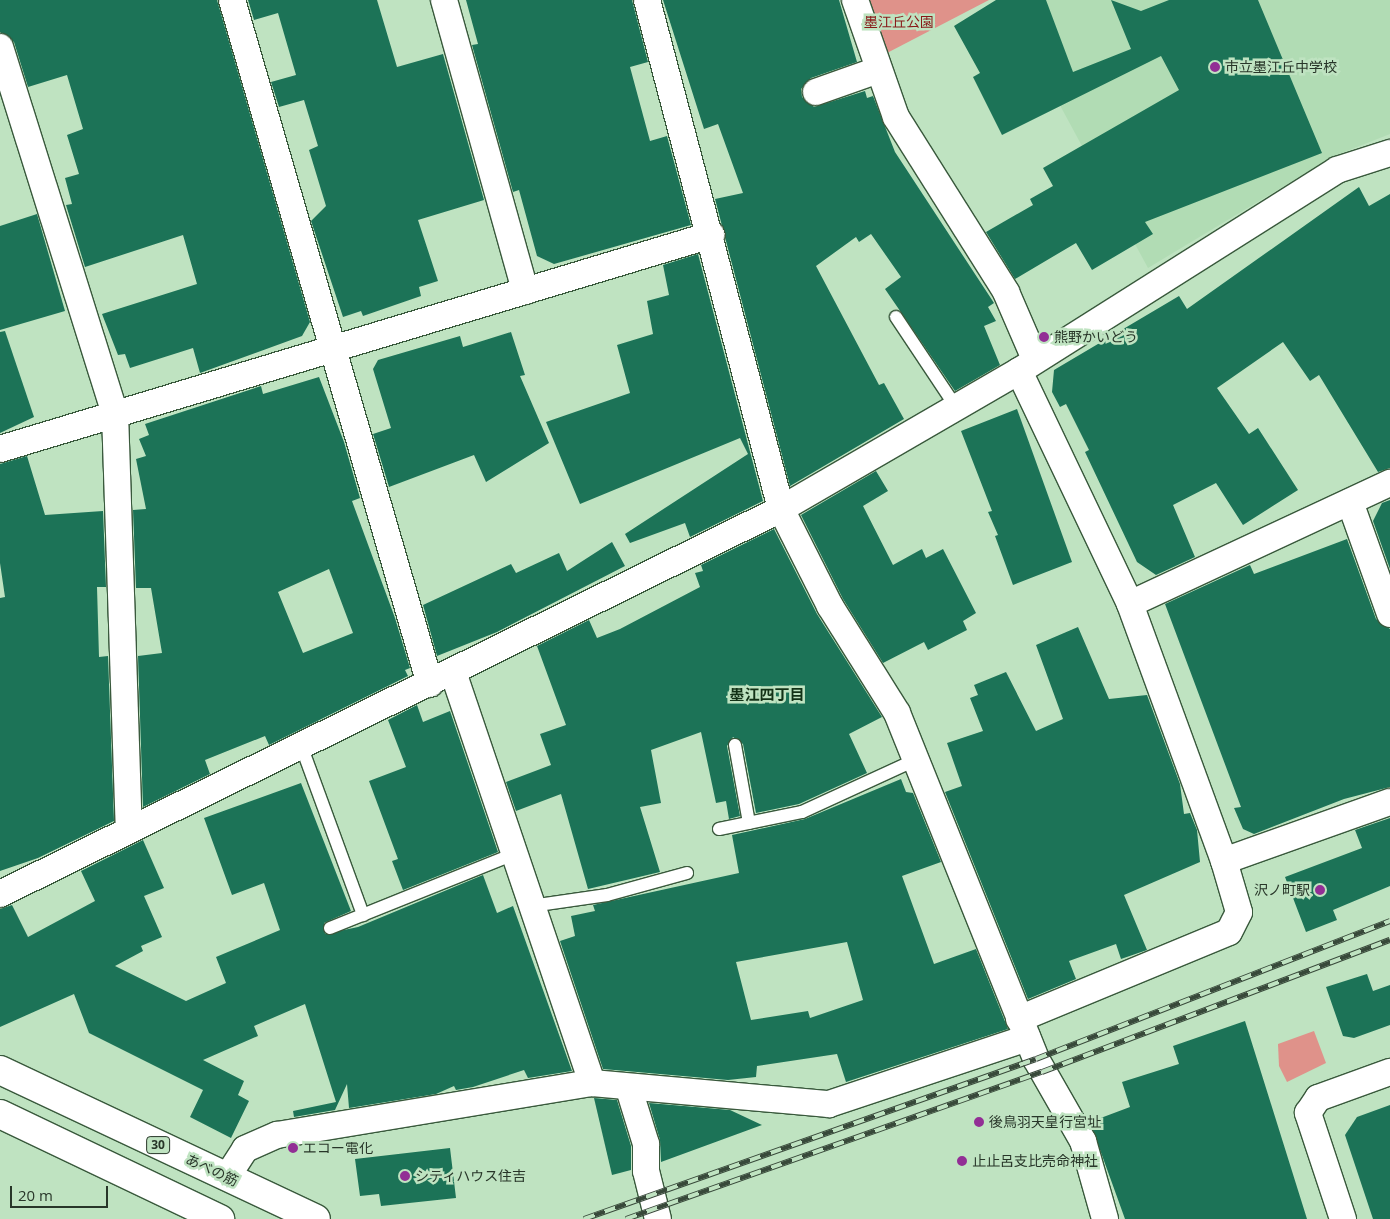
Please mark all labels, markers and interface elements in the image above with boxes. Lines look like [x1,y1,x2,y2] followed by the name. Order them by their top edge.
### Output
[864,14,934,30] park label: 墨江丘公園
[1225,59,1337,75] place label: 市立墨江丘中学校
[1209,61,1221,73] marker: 市立墨江丘中学校
[1054,329,1138,345] place label: 熊野かいどう
[1038,331,1050,343] marker: 熊野かいどう
[730,686,804,704] district label: 墨江四丁目
[1254,882,1310,898] place label: 沢ノ町駅
[1314,884,1326,896] marker: 沢ノ町駅
[989,1114,1101,1130] place label: 後鳥羽天皇行宮址
[973,1116,985,1128] marker: 後鳥羽天皇行宮址
[146,1136,170,1154] road number: 30
[303,1140,373,1156] place label: エコー電化
[287,1142,299,1154] marker: エコー電化
[183,1151,241,1189] street label: あべの筋
[972,1153,1098,1169] place label: 止止呂支比売命神社
[956,1155,968,1167] marker: 止止呂支比売命神社
[415,1168,527,1184] place label: シティハウス住吉
[399,1170,411,1182] marker: シティハウス住吉
[12,1176,110,1208] scale bar
[18,1185,53,1205] text: 20 m

